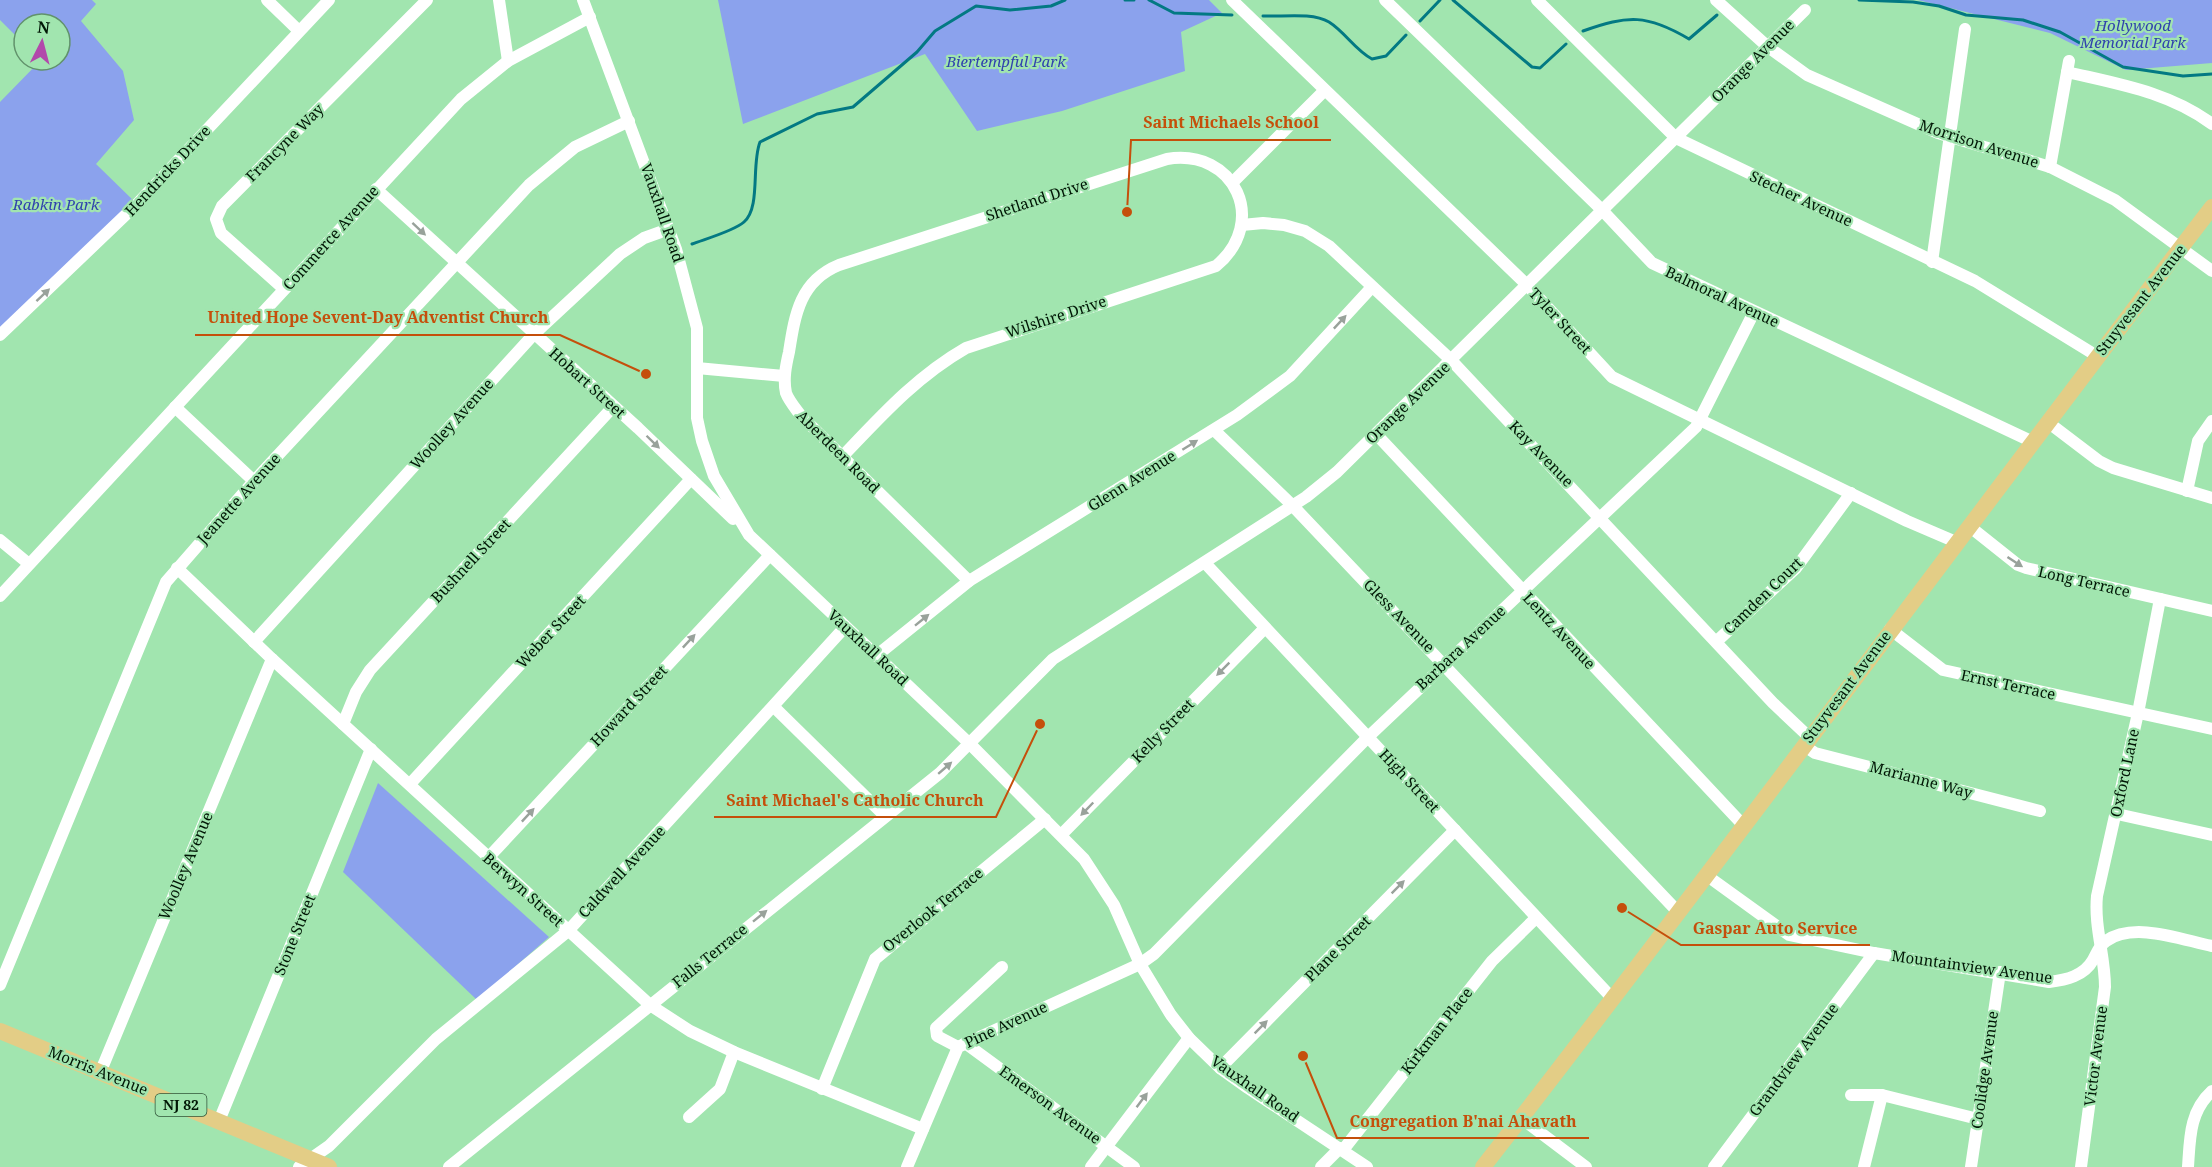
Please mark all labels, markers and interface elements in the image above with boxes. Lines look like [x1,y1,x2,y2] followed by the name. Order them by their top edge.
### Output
[12,12,72,72] north arrow
[1706,14,1798,106] street label: Orange Avenue
[36,15,51,39] text: N
[2079,15,2186,52] park label: Hollywood Memorial Park
[945,51,1066,71] park label: Biertempful Park
[241,99,328,186] street label: Francyne Way
[1131,106,1331,140] callout: Saint Michaels School
[1143,111,1319,133] text: Saint Michaels School
[1917,114,2041,172] street label: Morrison Avenue
[120,121,214,220] street label: Hendricks Drive
[637,161,689,265] street label: Vauxhall Road
[1747,166,1856,231] street label: Stecher Avenue
[983,173,1090,225] street label: Shetland Drive
[278,181,383,294] street label: Commerce Avenue
[12,194,100,214] park label: Rabkin Park
[412,222,427,236] one-way arrow
[2091,240,2190,359] street label: Stuyvesant Avenue
[1662,261,1782,331] street label: Balmoral Avenue
[1525,283,1596,358] street label: Tyler Street
[35,289,49,303] one-way arrow
[1003,290,1109,342] street label: Wilshire Drive
[195,301,560,335] callout: United Hope Sevent-Day Adventist Church
[208,306,549,328] text: United Hope Sevent-Day Adventist Church
[1333,314,1347,329] one-way arrow
[545,343,630,422] street label: Hobart Street
[1361,357,1454,448] street label: Orange Avenue
[405,374,497,473] street label: Woolley Avenue
[793,405,885,497] street label: Aberdeen Road
[1505,416,1578,491] street label: Kay Avenue
[645,435,659,449] one-way arrow
[1182,439,1198,450] one-way arrow
[1084,445,1179,515] street label: Glenn Avenue
[191,449,284,549] street label: Jeanette Avenue
[426,514,515,607] street label: Bushnell Street
[1719,553,1806,638] street label: Camden Court
[2007,556,2023,567] one-way arrow
[2036,561,2132,601] street label: Long Terrace
[1360,574,1440,656] street label: Gless Avenue
[1519,588,1600,673] street label: Lentz Avenue
[511,591,589,672] street label: Weber Street
[1411,601,1509,694] street label: Barbara Avenue
[824,605,913,690] street label: Vauxhall Road
[914,614,929,626] one-way arrow
[1797,626,1895,747] street label: Stuyvesant Avenue
[682,634,696,649] one-way arrow
[586,660,671,750] street label: Howard Street
[1217,662,1231,676] one-way arrow
[1959,664,2057,704] street label: Ernst Terrace
[1127,694,1198,767] street label: Kelly Street
[2105,727,2143,819] street label: Oxford Lane
[1375,744,1444,816] street label: High Street
[1868,756,1975,802] street label: Marianne Way
[938,761,953,775] one-way arrow
[714,783,996,817] callout: Saint Michael's Catholic Church
[726,789,984,811] text: Saint Michael's Catholic Church
[1080,801,1094,816] one-way arrow
[521,808,534,823] one-way arrow
[153,809,217,923] street label: Woolley Avenue
[573,821,669,922] street label: Caldwell Avenue
[479,848,568,931] street label: Berwyn Street
[878,863,987,956] street label: Overlook Terrace
[1391,881,1405,895] one-way arrow
[269,891,319,978] street label: Stone Street
[752,909,768,922] one-way arrow
[1300,911,1375,986] street label: Plane Street
[1681,911,1870,945] callout: Gaspar Auto Service
[1693,917,1857,939] text: Gaspar Auto Service
[668,919,751,992] street label: Falls Terrace
[1890,945,2054,987] street label: Mountainview Avenue
[1396,983,1476,1078] street label: Kirkman Place
[961,996,1050,1052] street label: Pine Avenue
[1744,999,1842,1120] street label: Grandview Avenue
[2079,1005,2111,1107] street label: Victor Avenue
[1966,1010,2002,1130] street label: Coolidge Avenue
[1254,1020,1268,1034] one-way arrow
[46,1041,151,1099] street label: Morris Avenue
[1208,1050,1304,1126] street label: Vauxhall Road
[996,1060,1105,1148] street label: Emerson Avenue
[1135,1092,1147,1107] one-way arrow
[156,1094,207,1116] road number: NJ 82
[1337,1104,1589,1138] callout: Congregation B'nai Ahavath
[1349,1110,1577,1132] text: Congregation B'nai Ahavath

